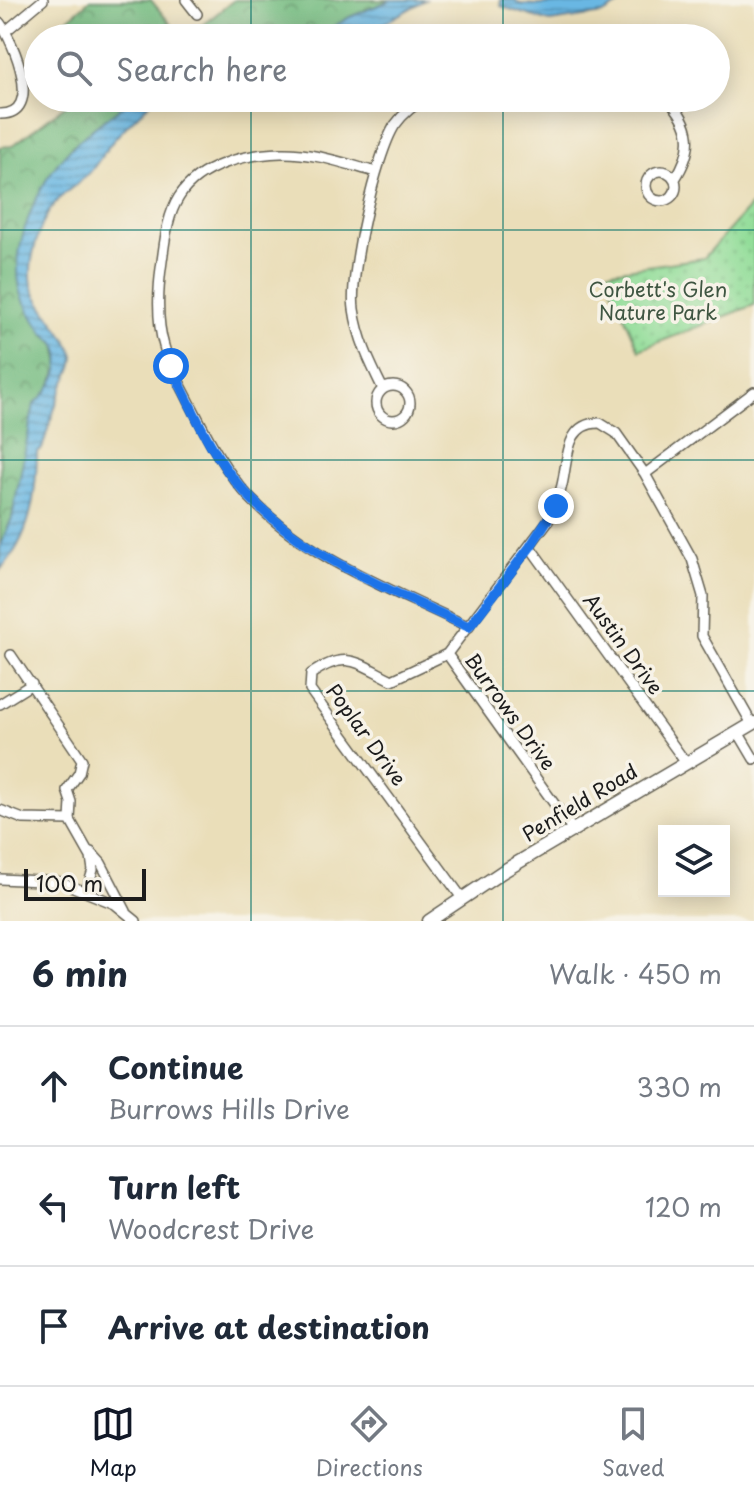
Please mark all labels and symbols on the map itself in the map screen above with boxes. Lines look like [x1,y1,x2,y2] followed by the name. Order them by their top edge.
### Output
[589,274,727,327] park label: Corbett's Glen Nature Park
[153,348,189,384] route start
[538,488,574,524] route end
[577,586,671,700] street label: Austin Drive
[458,647,564,776] street label: Burrows Drive
[319,677,414,792] street label: Poplar Drive
[516,756,643,848] street label: Penfield Road
[24,865,146,901] scale bar

